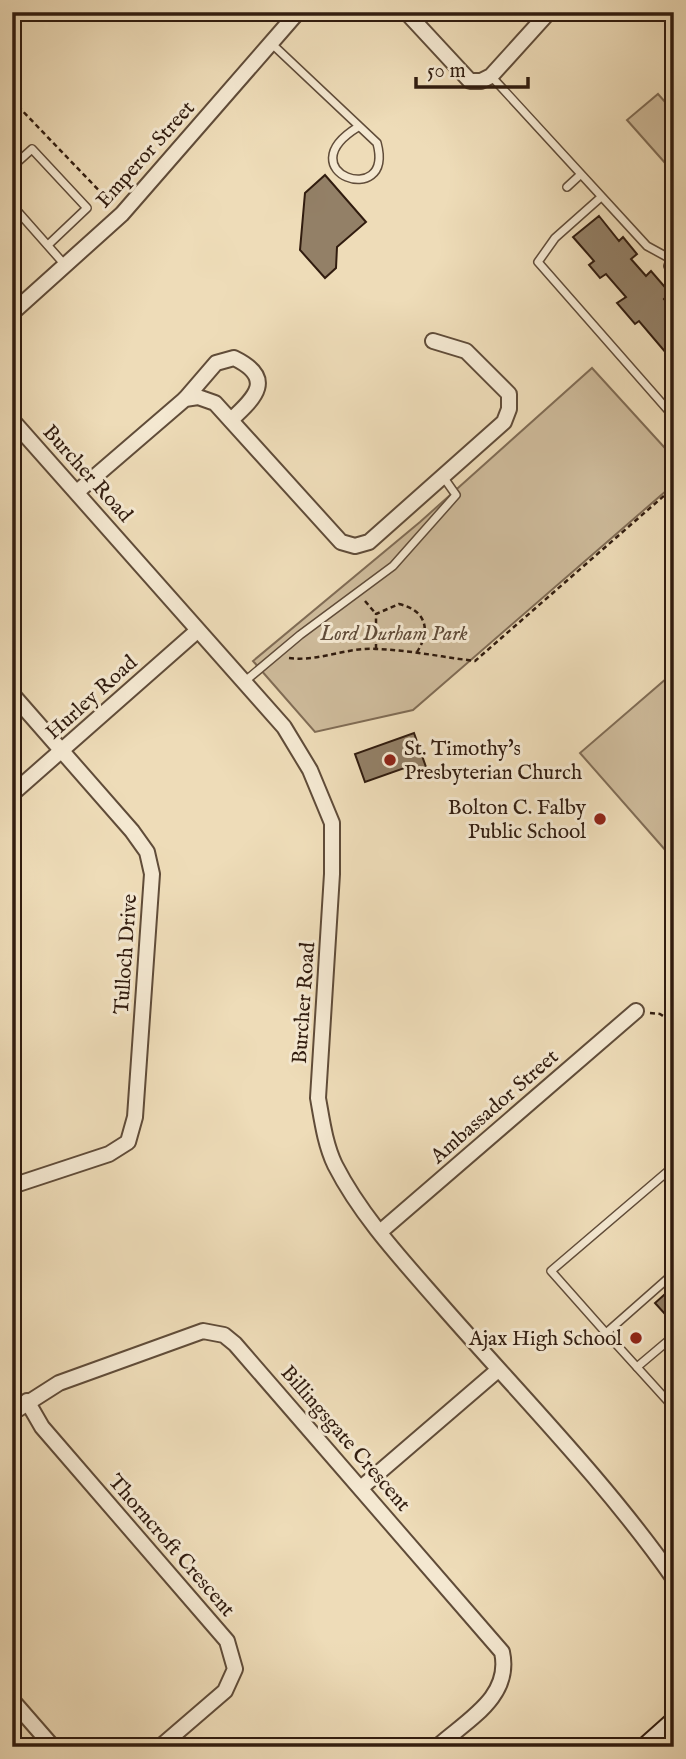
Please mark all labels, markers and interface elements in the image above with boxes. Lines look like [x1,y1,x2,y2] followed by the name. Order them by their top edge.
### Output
[416,46,528,90] scale bar
[427,58,466,85] text: 50 m
[91,96,201,214] street label: Emperor Street
[36,420,138,529] street label: Burcher Road
[319,621,468,648] park label: Lord Durham Park
[41,649,144,746] street label: Hurley Road
[404,736,582,787] place label: St. Timothy's Presbyterian Church
[382,752,398,768] marker: St. Timothy's Presbyterian Church
[448,795,587,846] place label: Bolton C. Falby Public School
[592,811,608,827] marker: Bolton C. Falby Public School
[109,893,144,1015] street label: Tulloch Drive
[287,941,322,1065] street label: Burcher Road
[424,1044,565,1171] street label: Ambassador Street
[468,1326,622,1353] place label: Ajax High School
[628,1330,644,1346] marker: Ajax High School
[274,1360,416,1518] street label: Billingsgate Crescent
[101,1469,240,1623] street label: Thorncroft Crescent

